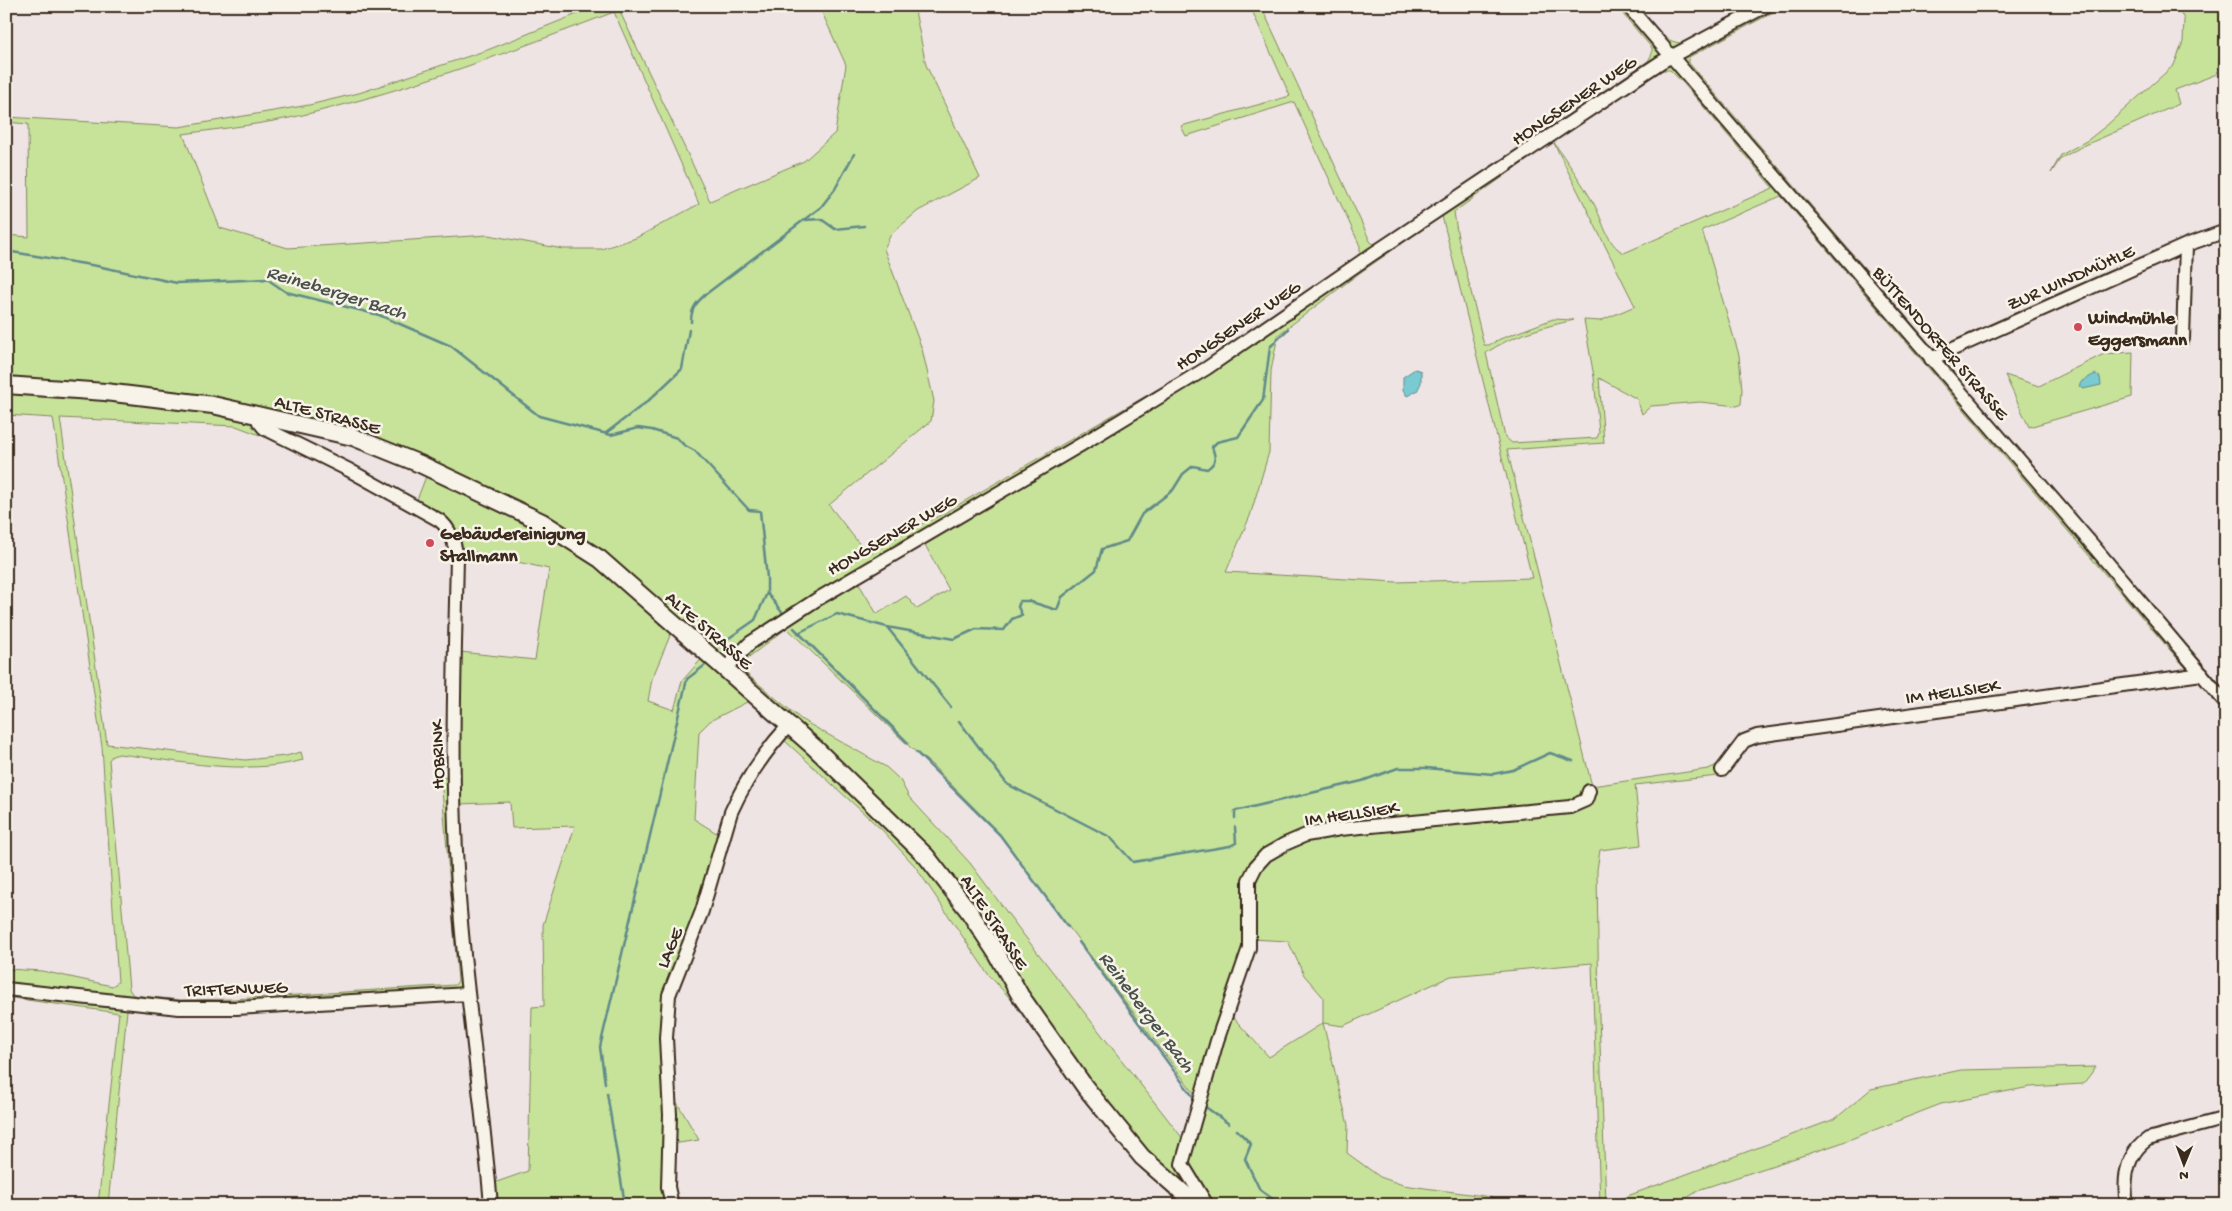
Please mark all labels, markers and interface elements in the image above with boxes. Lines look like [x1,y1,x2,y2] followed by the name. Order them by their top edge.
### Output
[1508,51,1643,152] street label: HONGSENER WEG
[2004,240,2140,318] street label: ZUR WINDMÜHLE
[263,262,409,327] water label: Reineberger Bach
[1866,262,2013,427] street label: BÜTTENDORFER STRASSE
[1172,276,1307,377] street label: HONGSENER WEG
[2087,308,2188,353] place label: Windmühle Eggersmann
[2072,321,2084,333] marker: Windmühle Eggersmann
[272,391,384,442] street label: ALTE STRASSE
[824,489,963,582] street label: HONGSENER WEG
[440,524,586,569] place label: Gebäudereinigung Stallmann
[424,537,436,549] marker: Gebäudereinigung Stallmann
[659,587,757,677] street label: ALTE STRASSE
[1904,675,2003,711] street label: IM HELLSIEK
[427,718,452,790] street label: HOBRINK
[1303,797,1402,833] street label: IM HELLSIEK
[954,871,1033,976] street label: ALTE STRASSE
[653,923,690,972] street label: LAGE
[1092,948,1198,1078] water label: Reineberger Bach
[183,977,289,1004] street label: TRIFTENWEG
[2160,1138,2210,1188] north arrow
[2179,1166,2189,1183] text: N

